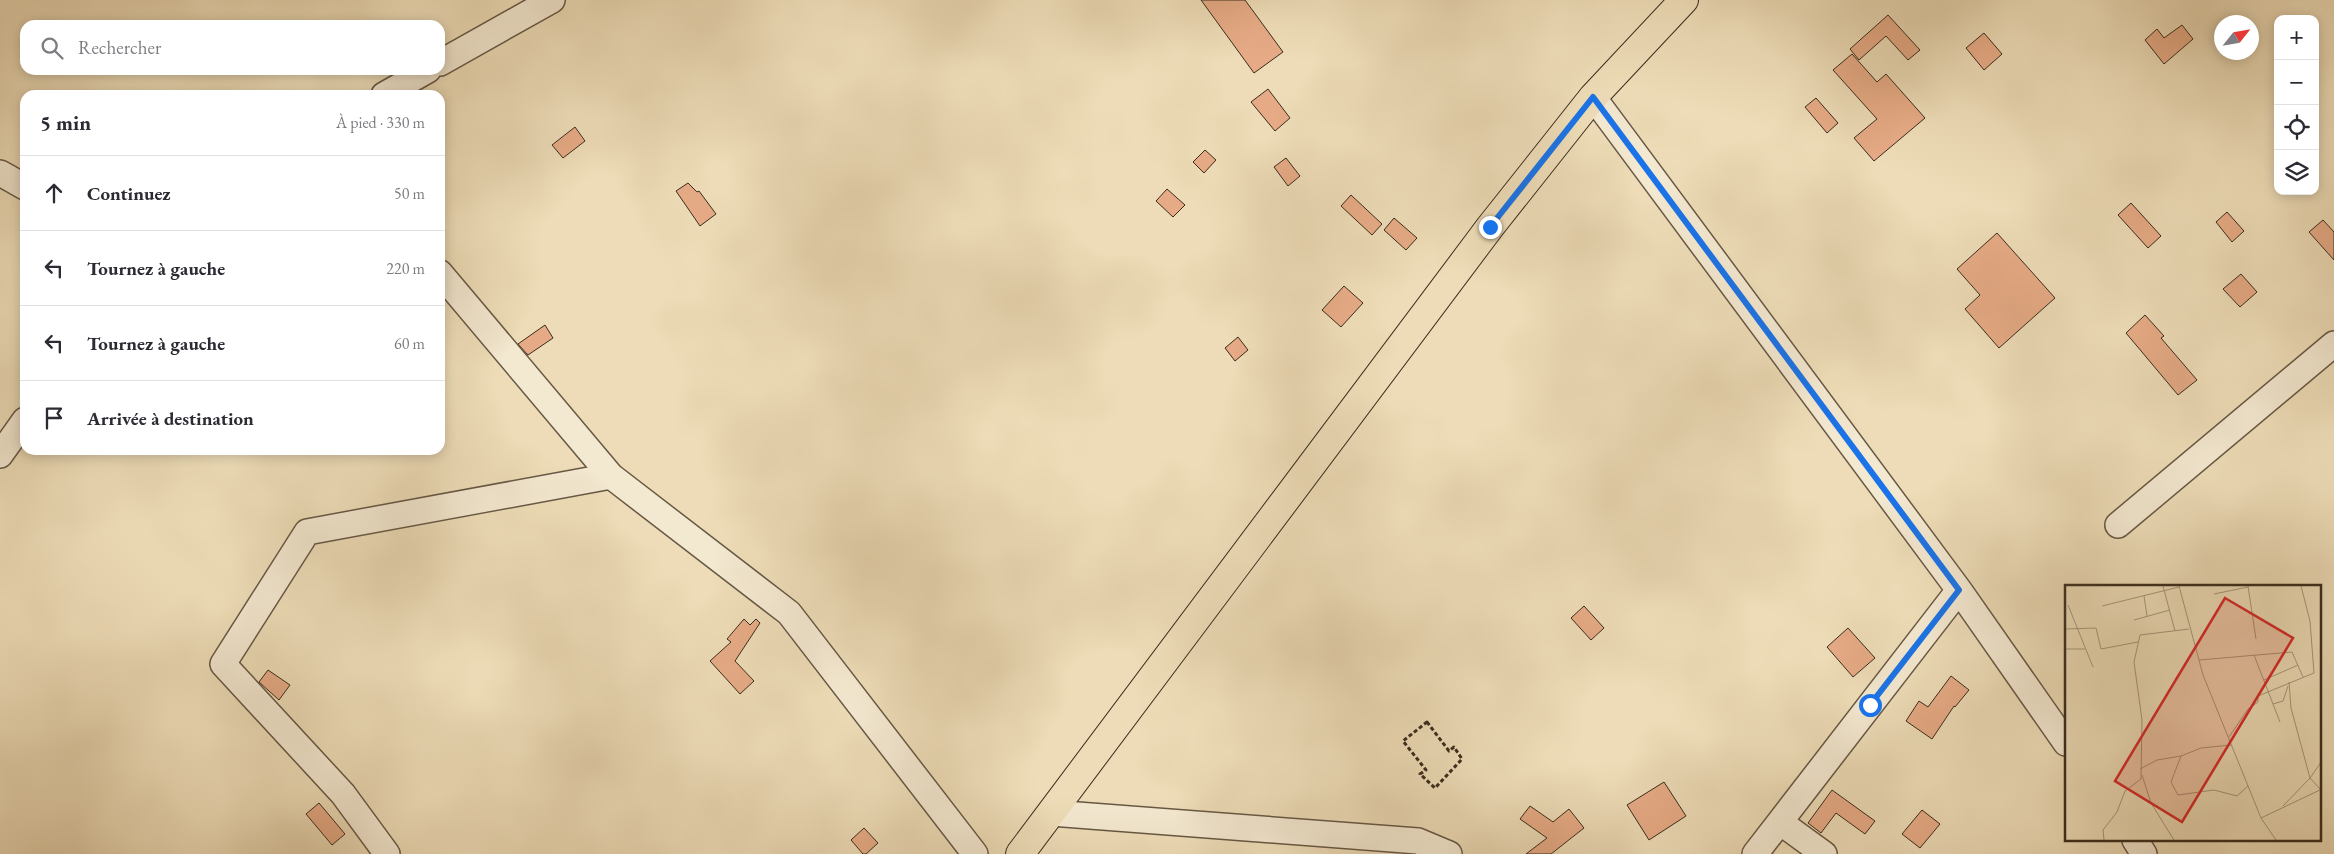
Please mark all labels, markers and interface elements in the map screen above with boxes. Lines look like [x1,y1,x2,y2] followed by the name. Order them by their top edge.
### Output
[2214,15,2259,60] north arrow
[2274,15,2319,195] map controls
[2274,15,2319,60] button: +
[20,20,445,75] search box
[38,34,66,62] icon: search
[78,35,161,60] text: Rechercher
[2274,60,2319,105] button: −
[2274,105,2319,150] button: locate
[40,109,91,136] text: 5 min
[336,112,425,133] text: À pied · 330 m
[2274,150,2319,195] button: layers
[40,179,68,207] icon: ahead
[87,181,171,206] text: Continuez
[394,183,425,204] text: 50 m
[1479,216,1502,239] route end
[40,254,68,282] icon: left
[87,256,225,281] text: Tournez à gauche
[386,258,425,279] text: 220 m
[40,329,68,357] icon: left
[87,331,225,356] text: Tournez à gauche
[394,333,425,354] text: 60 m
[40,404,68,432] icon: arrive
[87,406,254,431] text: Arrivée à destination
[2065,585,2322,842] inset map
[1859,694,1882,717] route start

